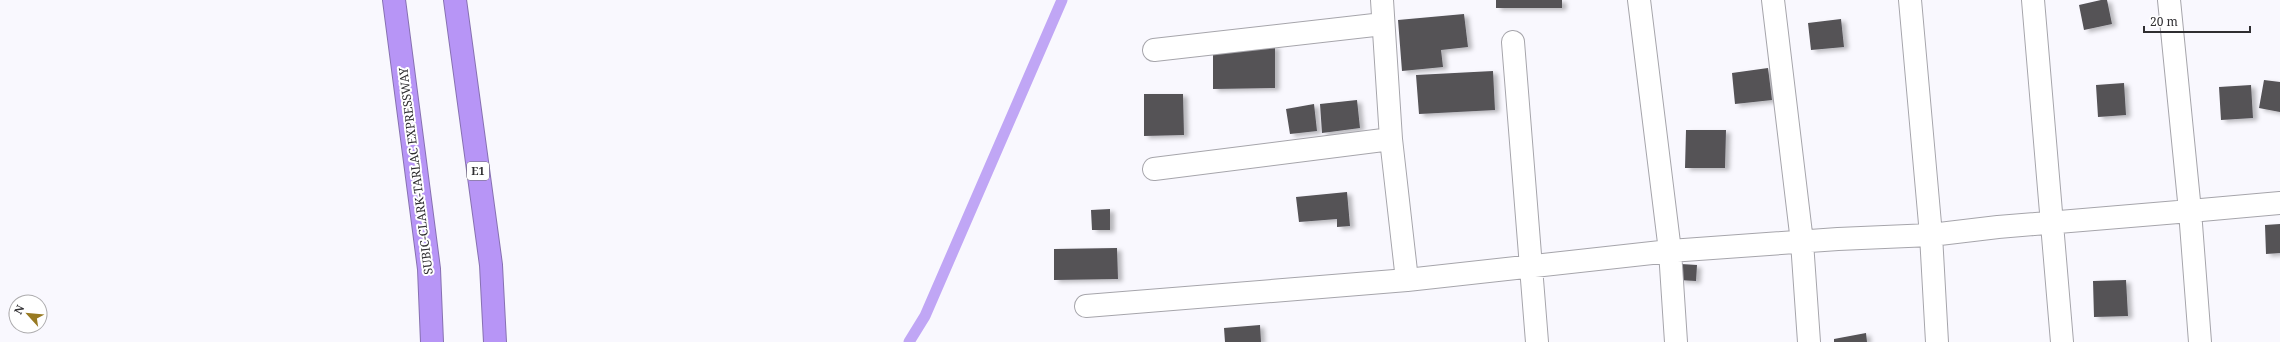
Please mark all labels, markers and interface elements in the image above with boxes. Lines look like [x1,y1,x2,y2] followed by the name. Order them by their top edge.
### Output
[2144,8,2250,34] scale bar
[2150,13,2178,30] text: 20 m
[394,66,437,276] street label: SUBIC-CLARK-TARLAC EXPRESSWAY
[467,162,489,180] road number: E1
[8,294,48,334] north arrow
[10,302,27,317] text: N

